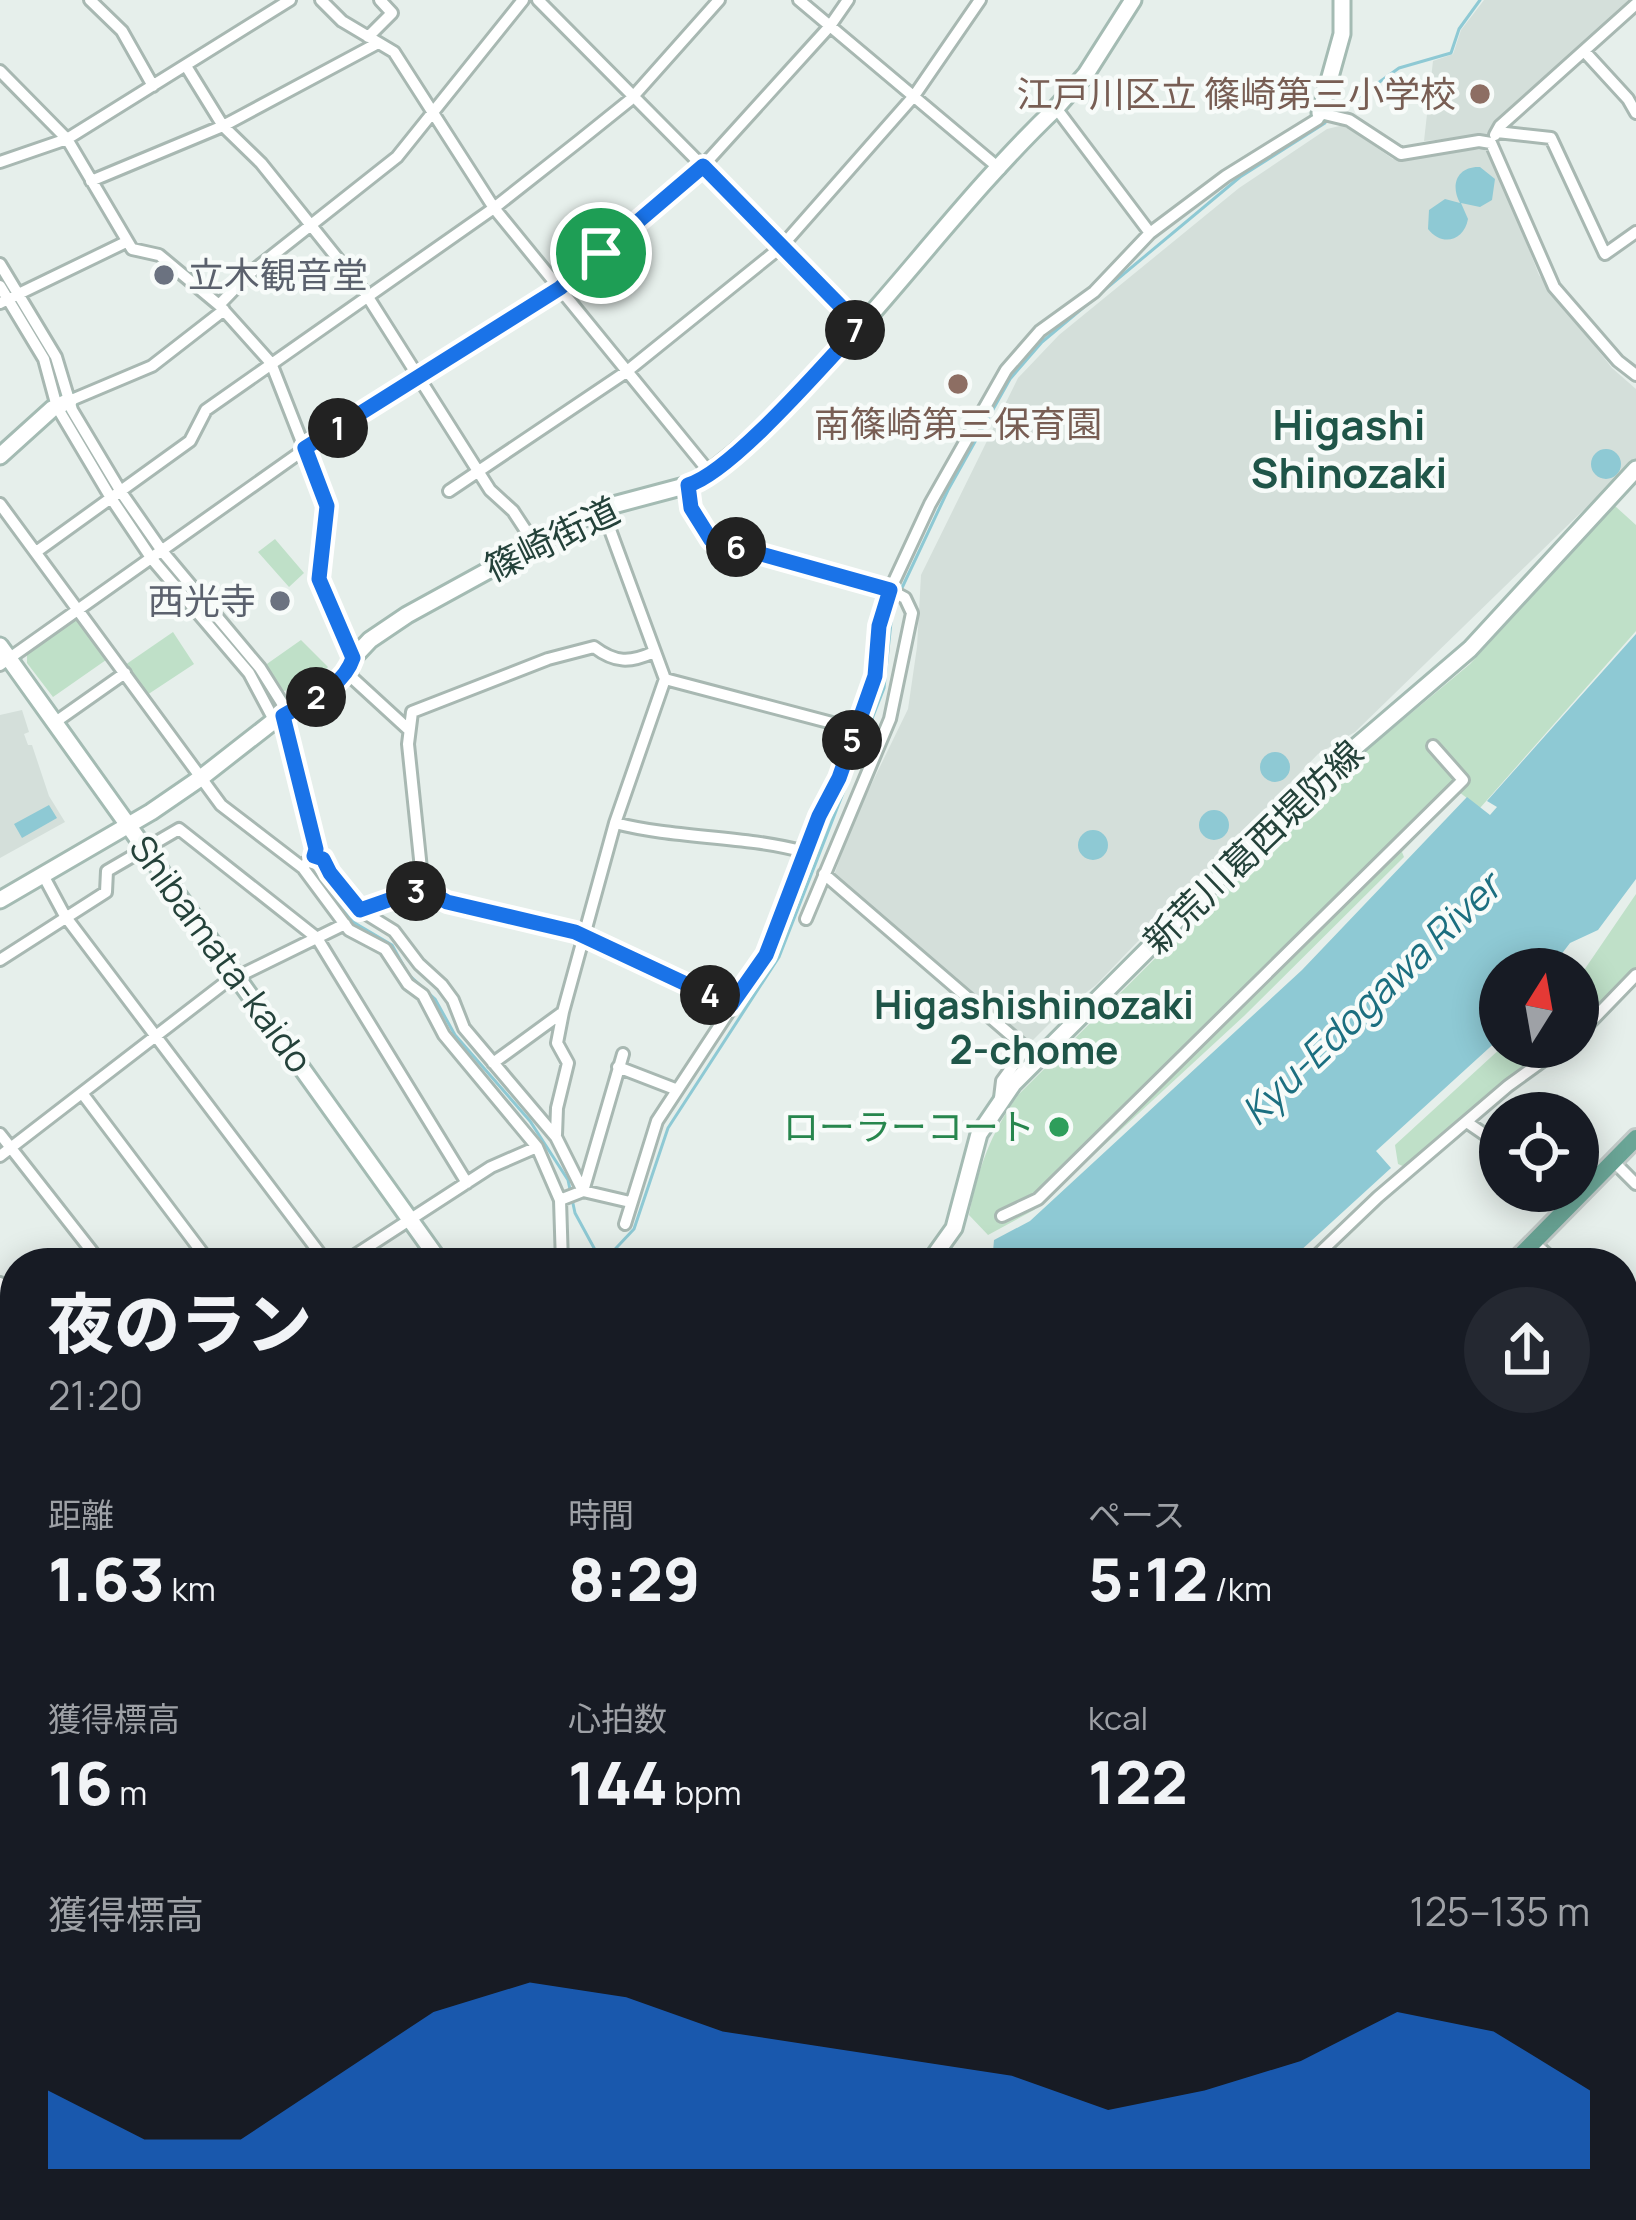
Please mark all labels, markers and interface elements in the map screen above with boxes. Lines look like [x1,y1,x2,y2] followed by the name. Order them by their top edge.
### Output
[1017,69,1456,118] place label: 江戸川区立 篠崎第三小学校
[1467,81,1493,107] marker: 江戸川区立 篠崎第三小学校
[550,202,652,304] pin
[568,220,634,286] icon: arrive
[188,250,368,299] place label: 立木観音堂
[151,262,177,288] marker: 立木観音堂
[825,300,885,360] pin: 7
[846,307,864,352] text: 7
[945,371,971,397] marker: 南篠崎第三保育園
[1251,395,1447,501] district label: Higashi Shinozaki
[308,398,368,458] pin: 1
[814,399,1102,448] place label: 南篠崎第三保育園
[331,405,345,450] text: 1
[476,485,627,592] street label: 篠崎街道
[706,517,766,577] pin: 6
[726,524,746,569] text: 6
[148,576,256,625] place label: 西光寺
[267,588,293,614] marker: 西光寺
[286,667,346,727] pin: 2
[306,674,326,719] text: 2
[822,710,882,770] pin: 5
[842,717,862,762] text: 5
[1132,729,1373,964] street label: 新荒川葛西堤防線
[119,825,324,1082] street label: Shibamata-kaido
[1229,857,1516,1136] water label: Kyu-Edogawa River
[386,861,446,921] pin: 3
[406,868,426,913] text: 3
[1479,948,1599,1068] north arrow
[1479,948,1599,1212] map controls
[680,965,740,1025] pin: 4
[700,972,720,1017] text: 4
[874,977,1194,1076] district label: Higashishinozaki 2-chome
[1479,1092,1599,1212] button: locate
[783,1102,1035,1151] place label: ローラーコート
[1046,1114,1072,1140] marker: ローラーコート
[48,1278,312,1368] text: 夜のラン
[1464,1287,1590,1413] button: share
[48,1368,143,1422] text: 21:20
[48,1492,114,1537] text: 距離
[568,1492,634,1537] text: 時間
[1088,1492,1185,1537] text: ペース
[48,1537,165,1619] text: 1.63
[568,1537,700,1619] text: 8:29
[1088,1537,1208,1619] text: 5:12
[165,1566,216,1611] text: km
[1208,1566,1272,1611] text: /km
[1088,1695,1148,1740] text: kcal
[48,1696,180,1741] text: 獲得標高
[568,1696,667,1741] text: 心拍数
[1088,1740,1188,1822] text: 122
[48,1741,113,1823] text: 16
[568,1741,668,1823] text: 144
[113,1770,147,1815] text: m
[668,1770,742,1815] text: bpm
[1410,1884,1590,1938] text: 125–135 m
[48,1887,204,1941] text: 獲得標高

